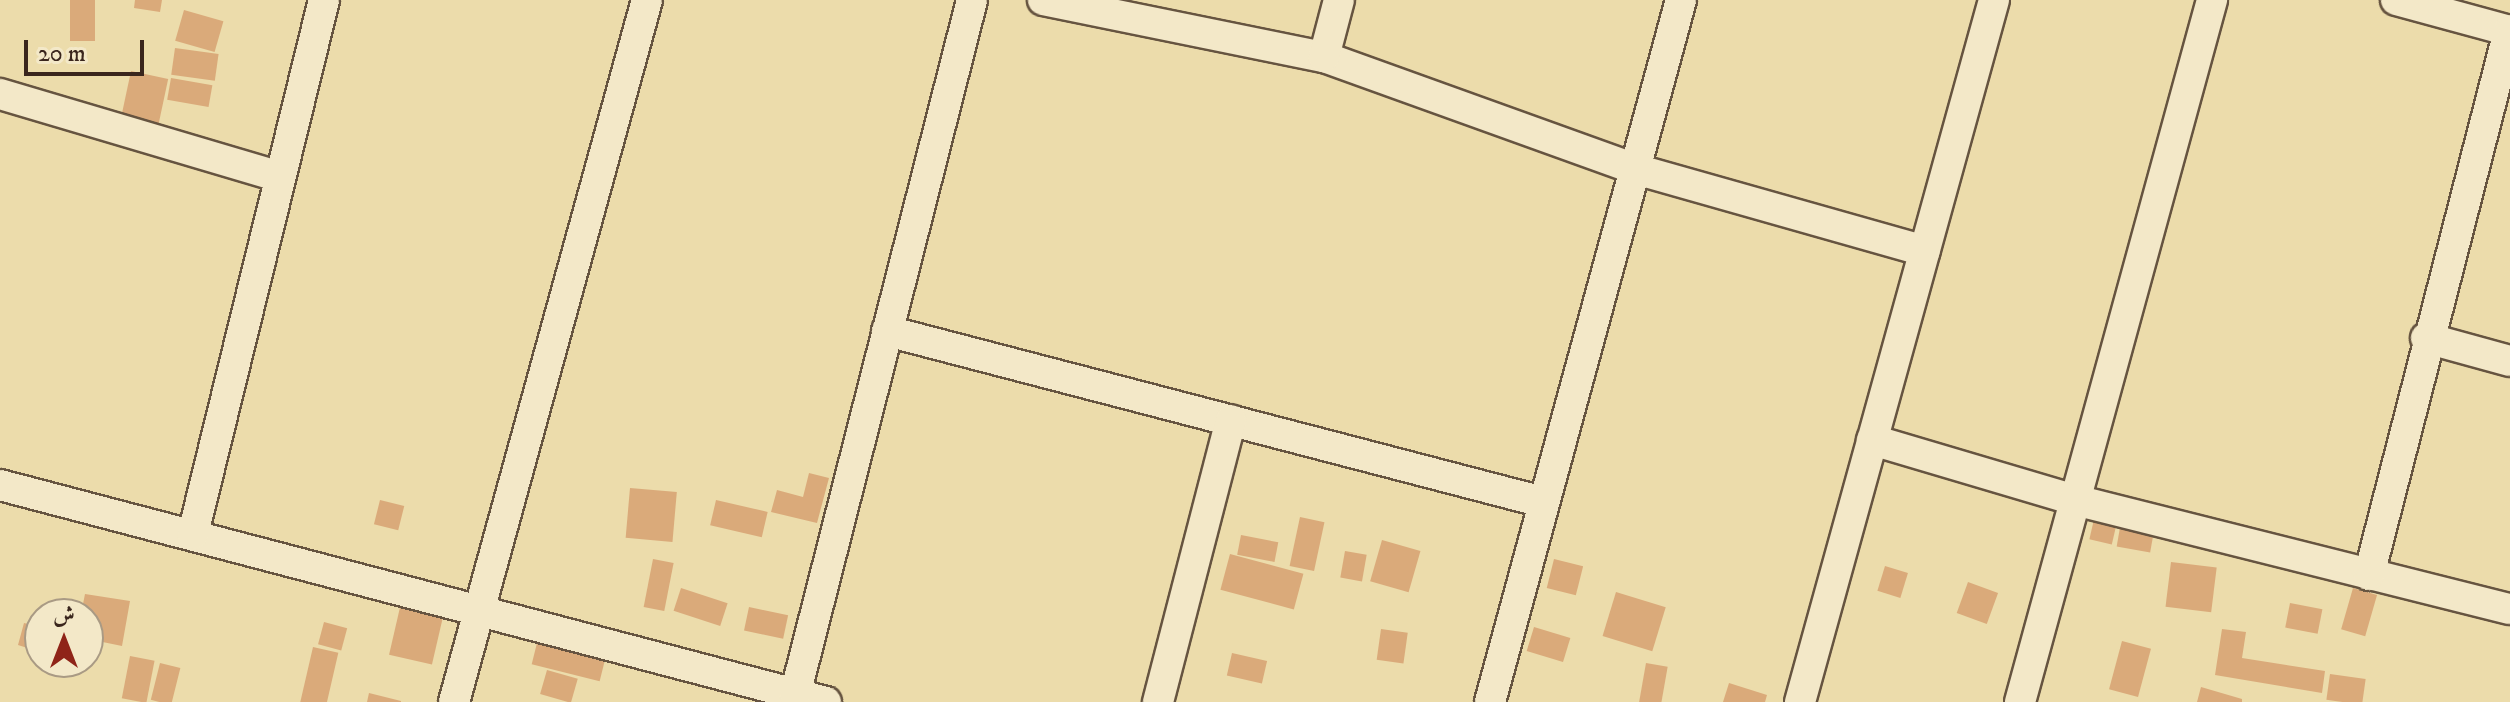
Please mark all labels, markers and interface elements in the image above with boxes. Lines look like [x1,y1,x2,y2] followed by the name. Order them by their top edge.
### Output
[28,24,148,74] scale bar
[38,39,86,69] text: 20 m
[24,598,104,678] north arrow
[53,602,75,629] text: ش

